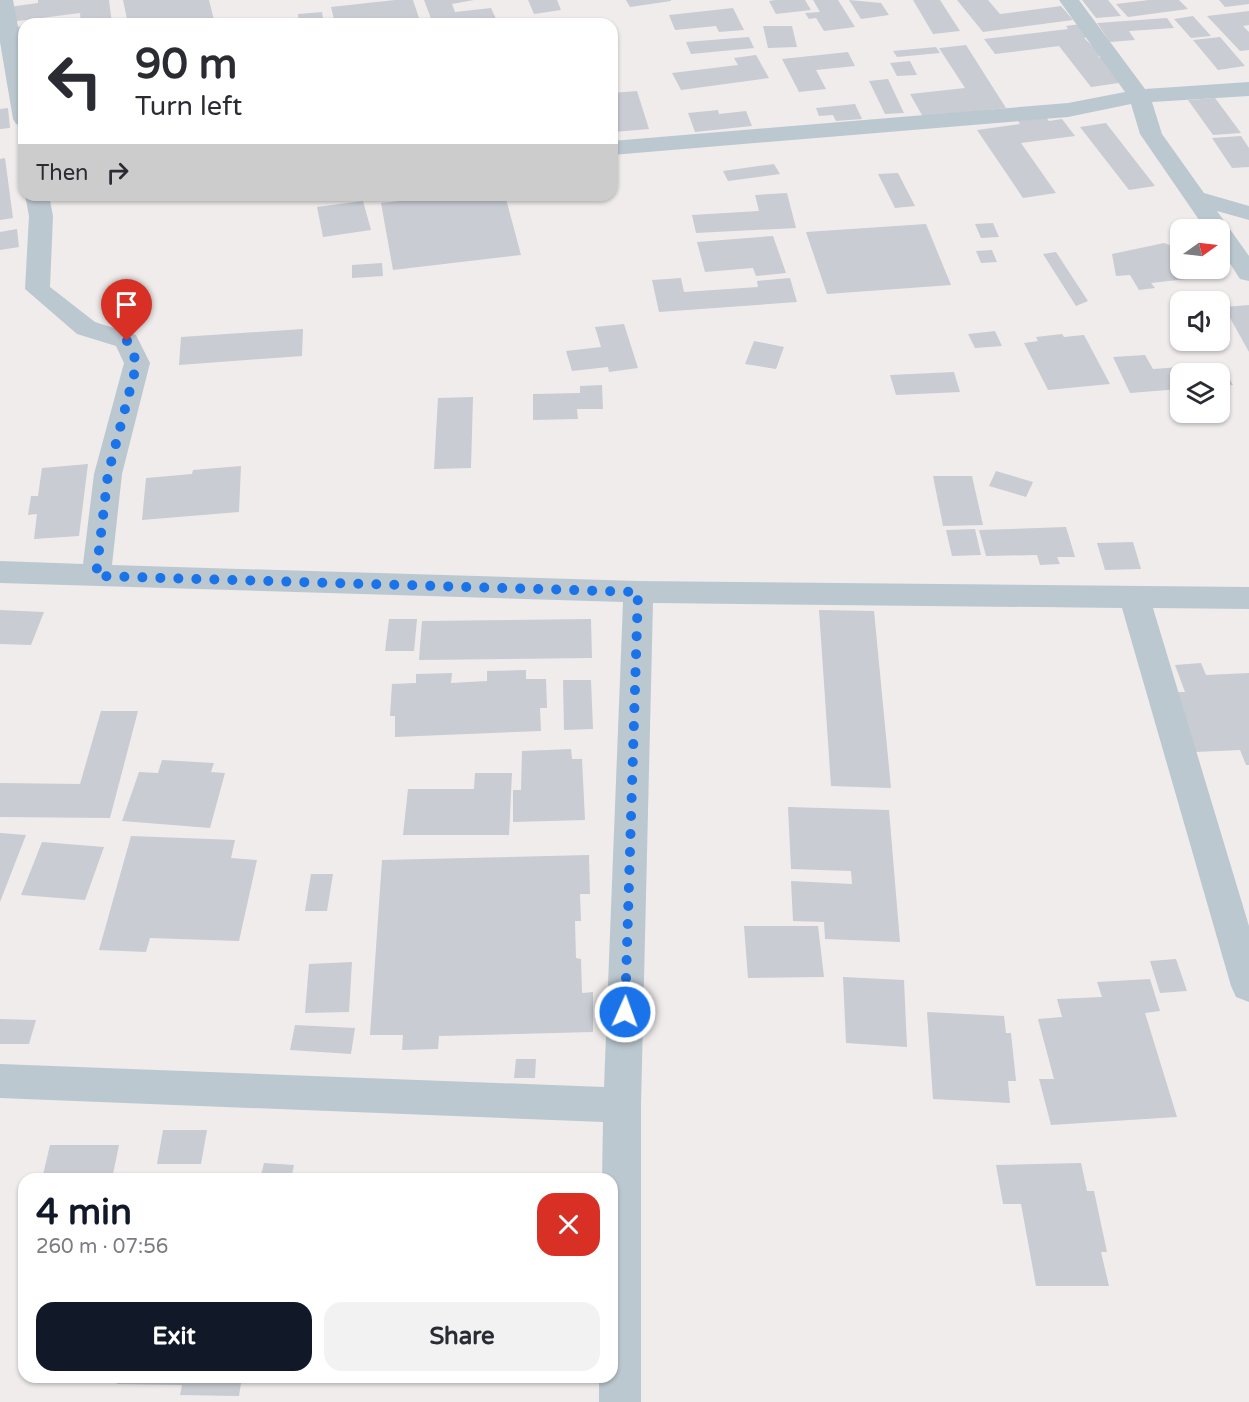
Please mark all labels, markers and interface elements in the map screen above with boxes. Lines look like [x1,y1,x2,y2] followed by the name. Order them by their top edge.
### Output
[135,39,237,90] text: 90 m
[36,42,114,120] icon: left
[135,90,242,123] text: Turn left
[101,156,134,189] icon: right
[36,160,89,186] text: Then
[1170,219,1230,279] north arrow
[1170,219,1230,423] map controls
[101,279,152,341] pin
[110,288,143,321] icon: arrive
[1170,291,1230,351] button: sound
[1170,363,1230,423] button: layers
[593,980,657,1044] position arrow
[36,1191,132,1234] text: 4 min
[537,1193,600,1256] button: close
[36,1235,168,1259] text: 260 m · 07:56
[36,1302,312,1371] button: Exit
[324,1302,600,1371] button: Share

